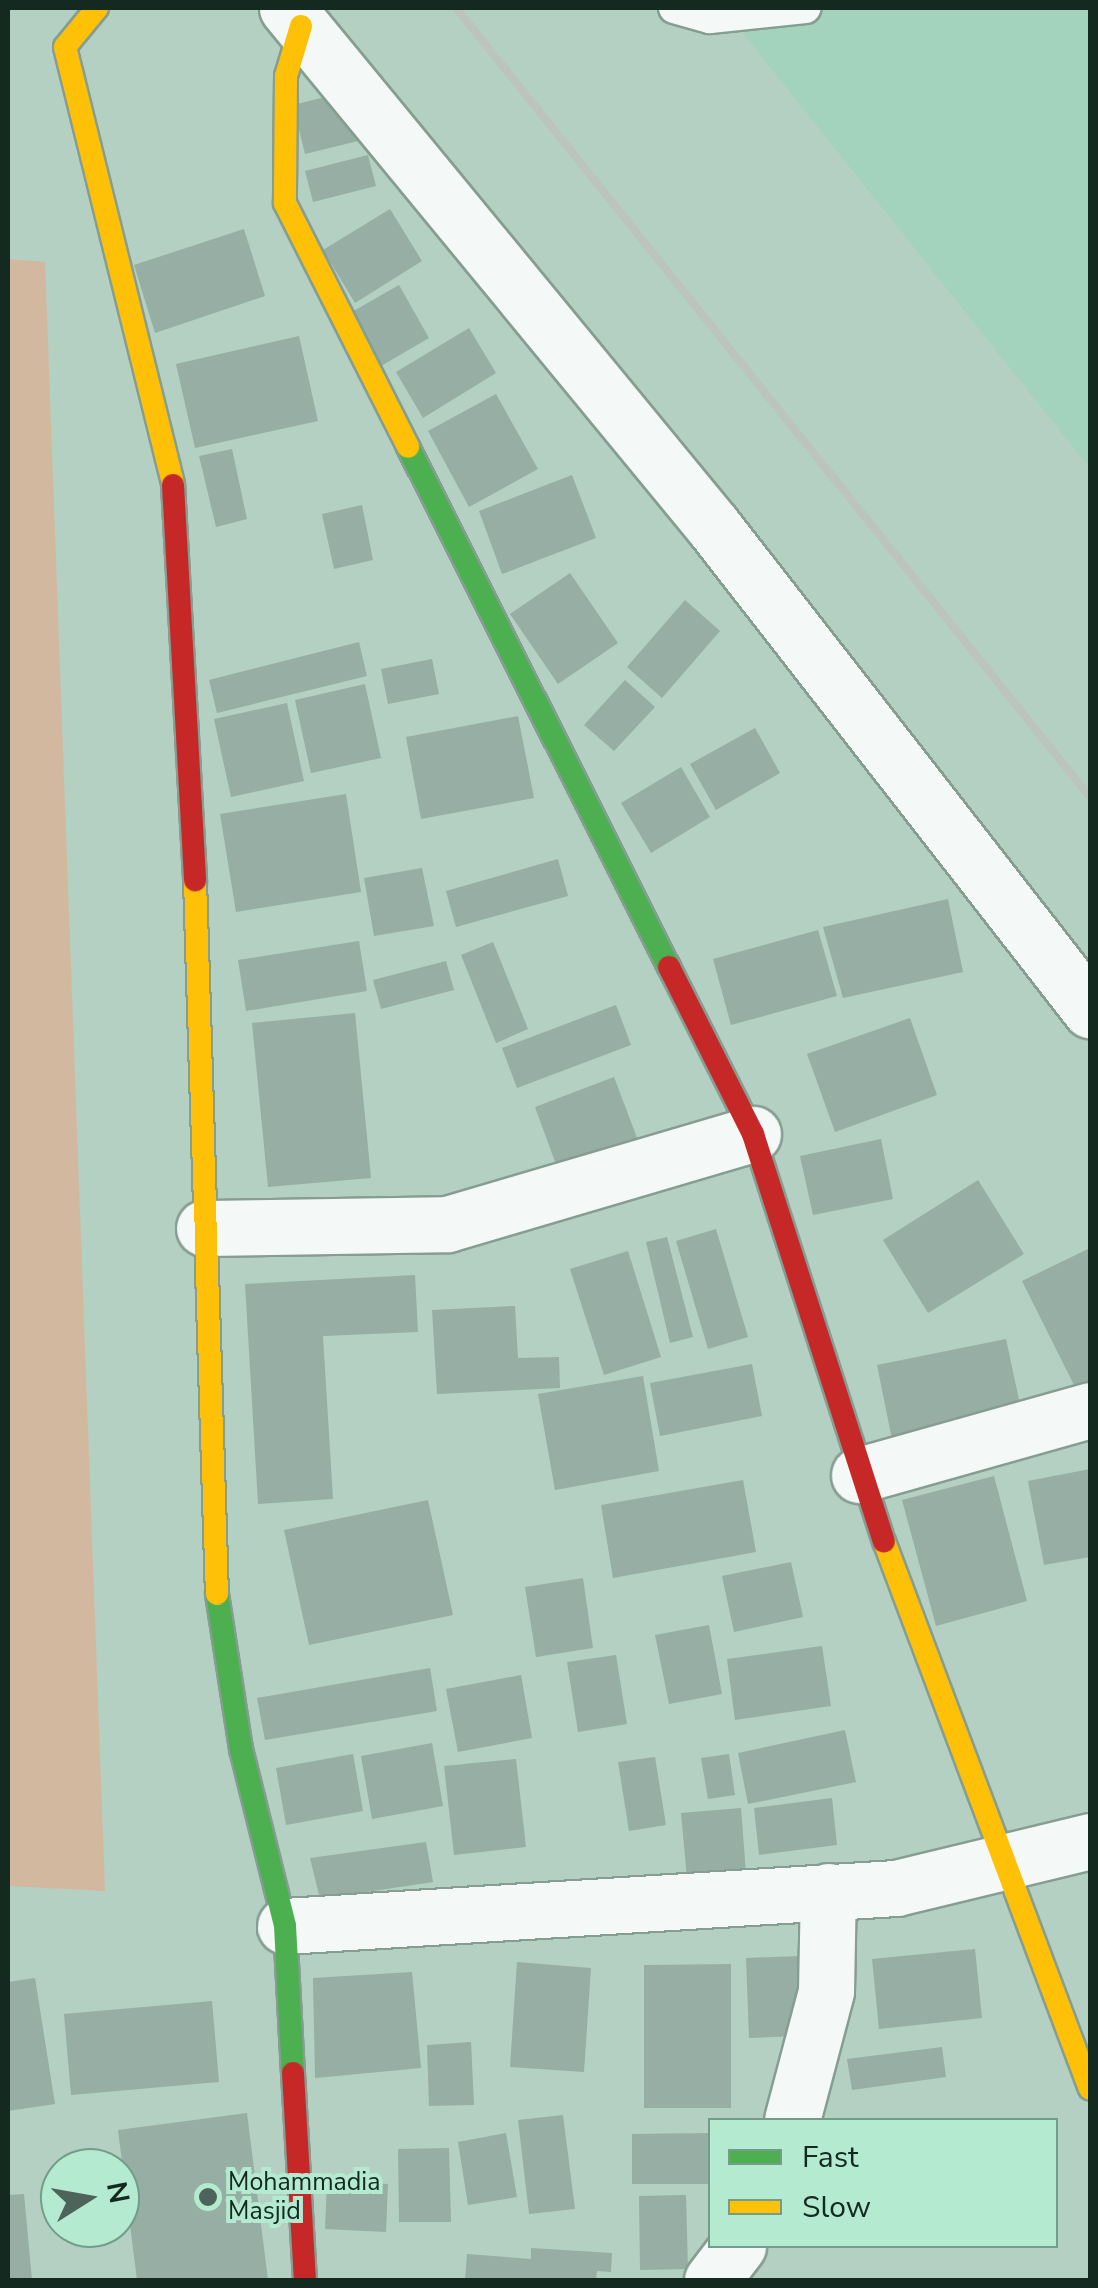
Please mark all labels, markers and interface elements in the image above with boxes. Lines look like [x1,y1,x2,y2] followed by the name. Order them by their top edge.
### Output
[708,2118,1058,2248] legend
[802,2137,859,2178] text: Fast
[40,2148,140,2248] north arrow
[228,2168,380,2227] place label: Mohammadia Masjid
[97,2179,138,2207] text: N
[197,2186,219,2208] marker: Mohammadia Masjid
[802,2187,871,2228] text: Slow

